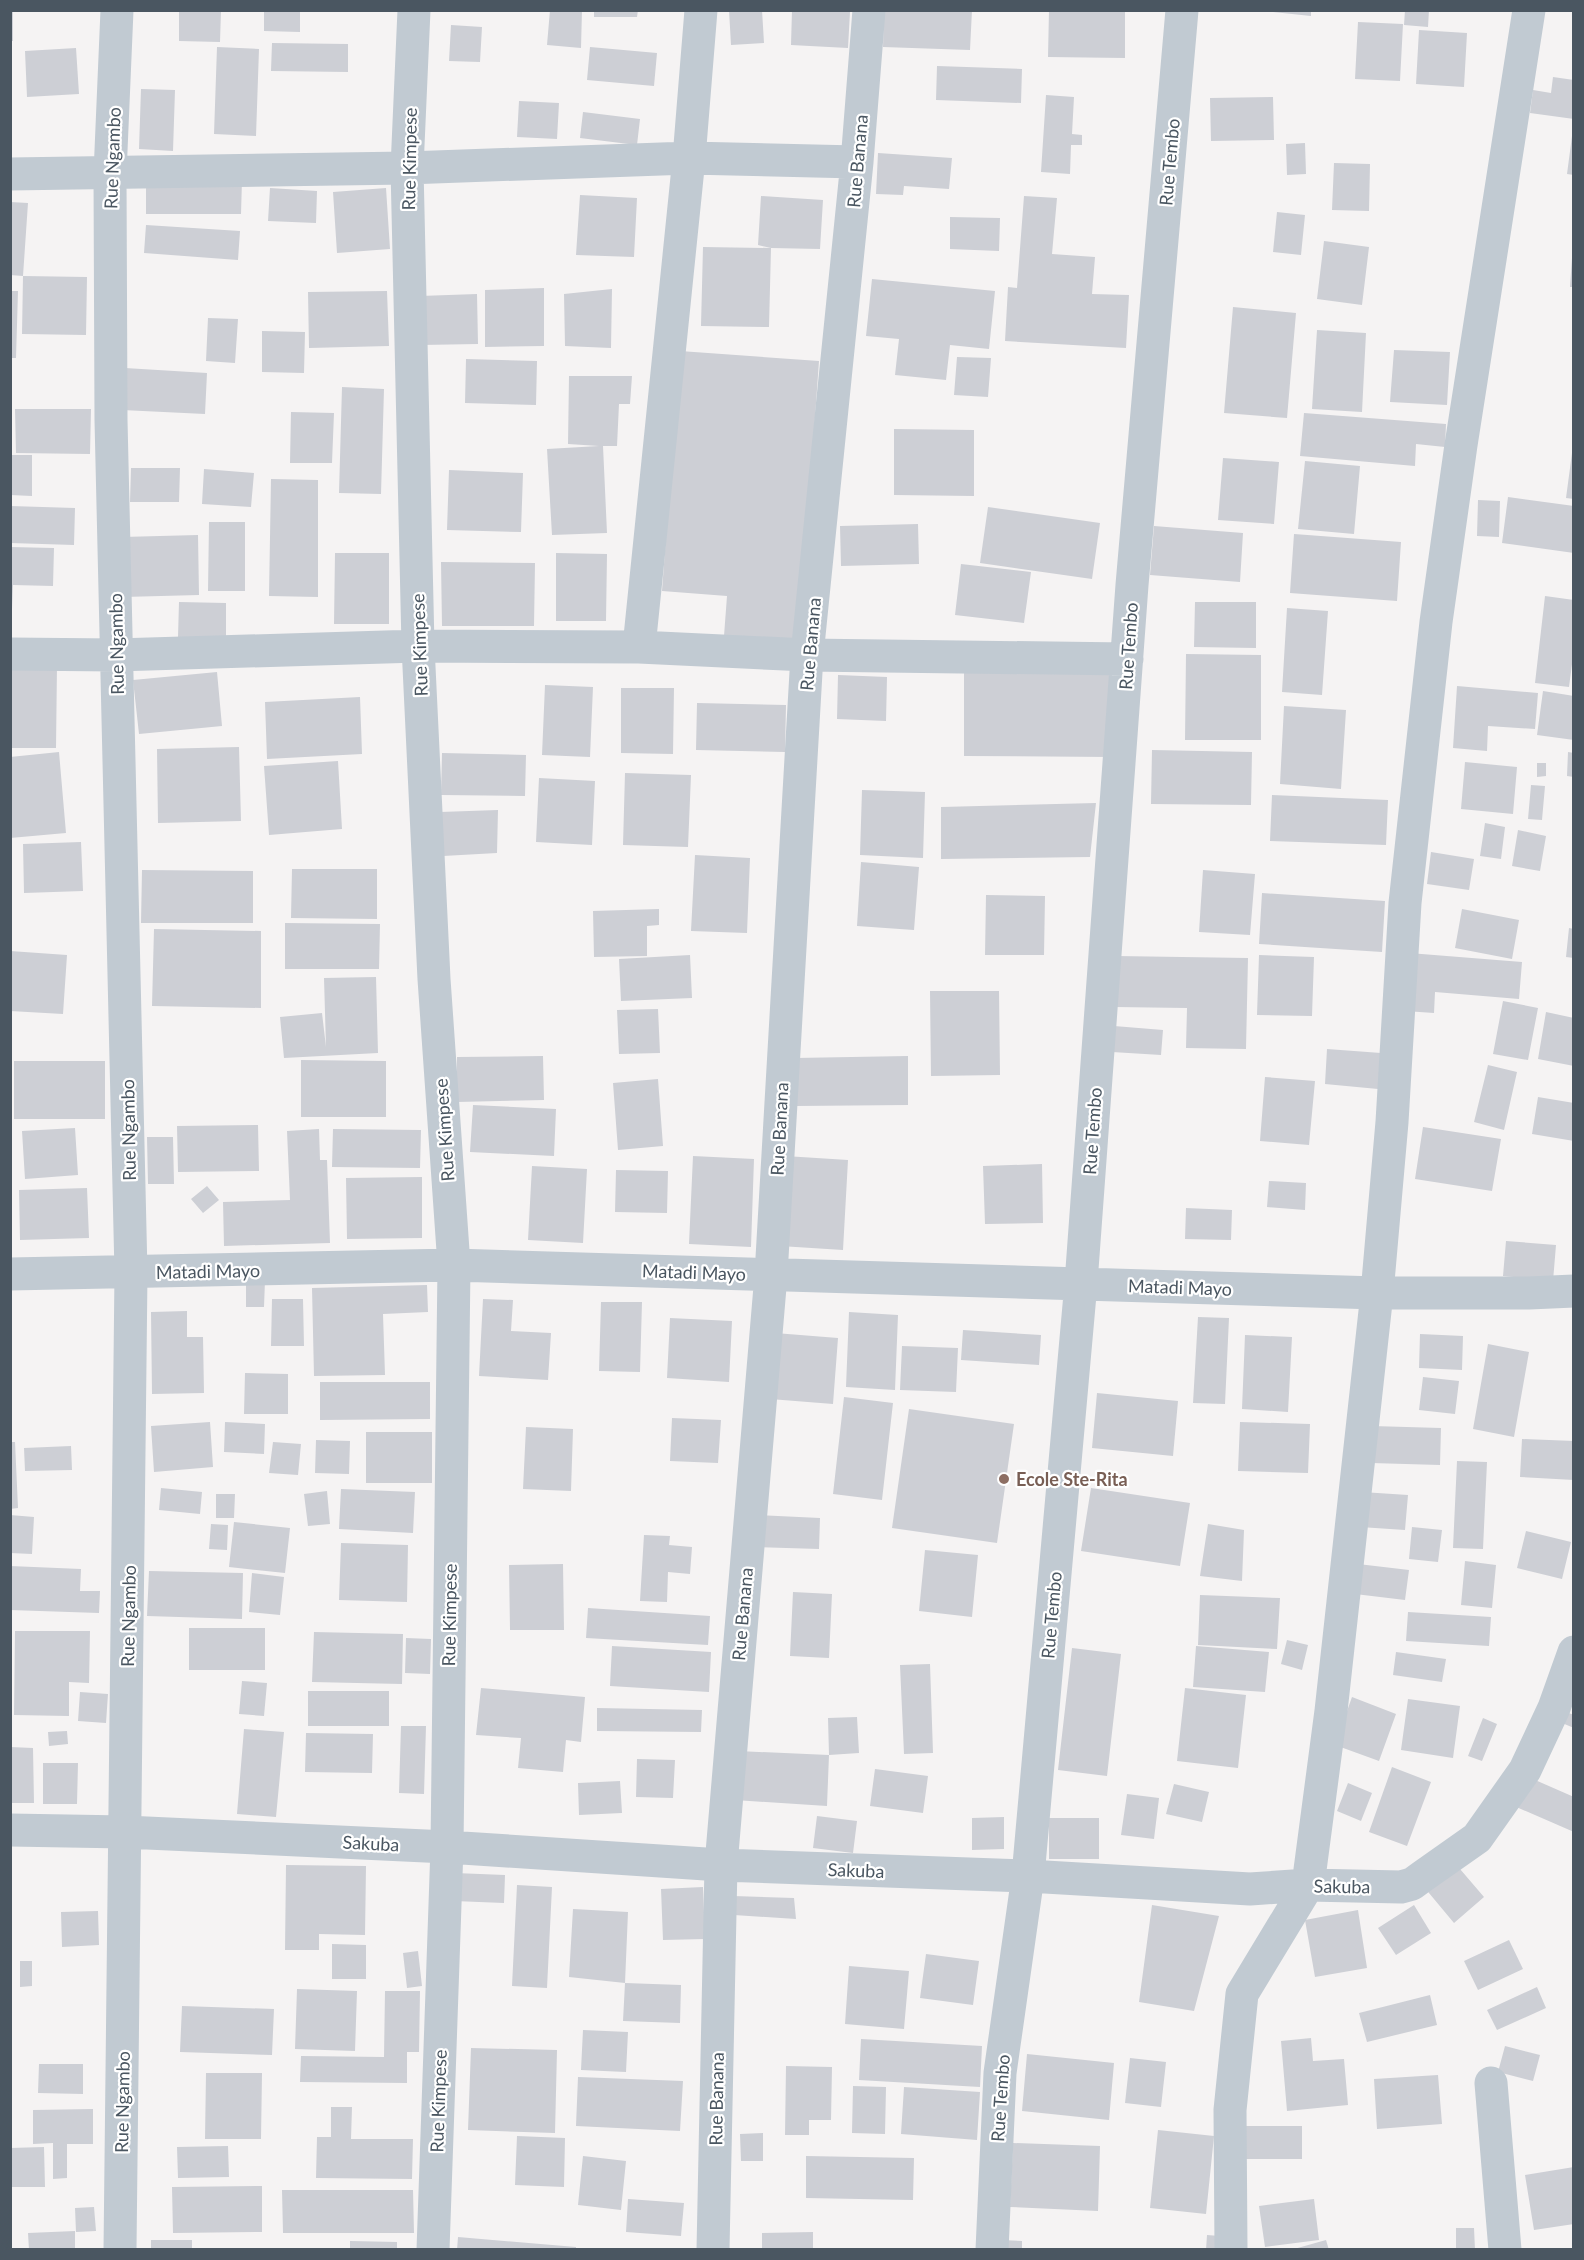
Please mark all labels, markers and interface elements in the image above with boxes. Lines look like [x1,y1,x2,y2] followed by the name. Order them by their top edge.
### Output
[99,107,125,209] street label: Rue Ngambo
[397,107,421,211] street label: Rue Kimpese
[842,113,872,209] street label: Rue Banana
[1154,117,1184,207] street label: Rue Tembo
[104,593,128,695] street label: Rue Ngambo
[406,593,432,697] street label: Rue Kimpese
[795,596,825,692] street label: Rue Banana
[1114,602,1142,690] street label: Rue Tembo
[429,1078,459,1182] street label: Rue Kimpese
[116,1079,140,1181] street label: Rue Ngambo
[766,1082,792,1176] street label: Rue Banana
[1078,1087,1106,1175] street label: Rue Tembo
[156,1259,260,1283] street label: Matadi Mayo
[642,1259,746,1285] street label: Matadi Mayo
[1128,1274,1232,1300] street label: Matadi Mayo
[1016,1468,1128,1490] place label: Ecole Ste-Rita
[997,1472,1011,1486] marker: Ecole Ste-Rita
[437,1563,461,1667] street label: Rue Kimpese
[116,1565,140,1667] street label: Rue Ngambo
[727,1566,757,1662] street label: Rue Banana
[1036,1570,1066,1660] street label: Rue Tembo
[342,1831,400,1855] street label: Sakuba
[827,1858,885,1882] street label: Sakuba
[1313,1875,1371,1897] street label: Sakuba
[425,2049,451,2153] street label: Rue Kimpese
[110,2051,134,2153] street label: Rue Ngambo
[704,2052,728,2146] street label: Rue Banana
[986,2054,1014,2142] street label: Rue Tembo

